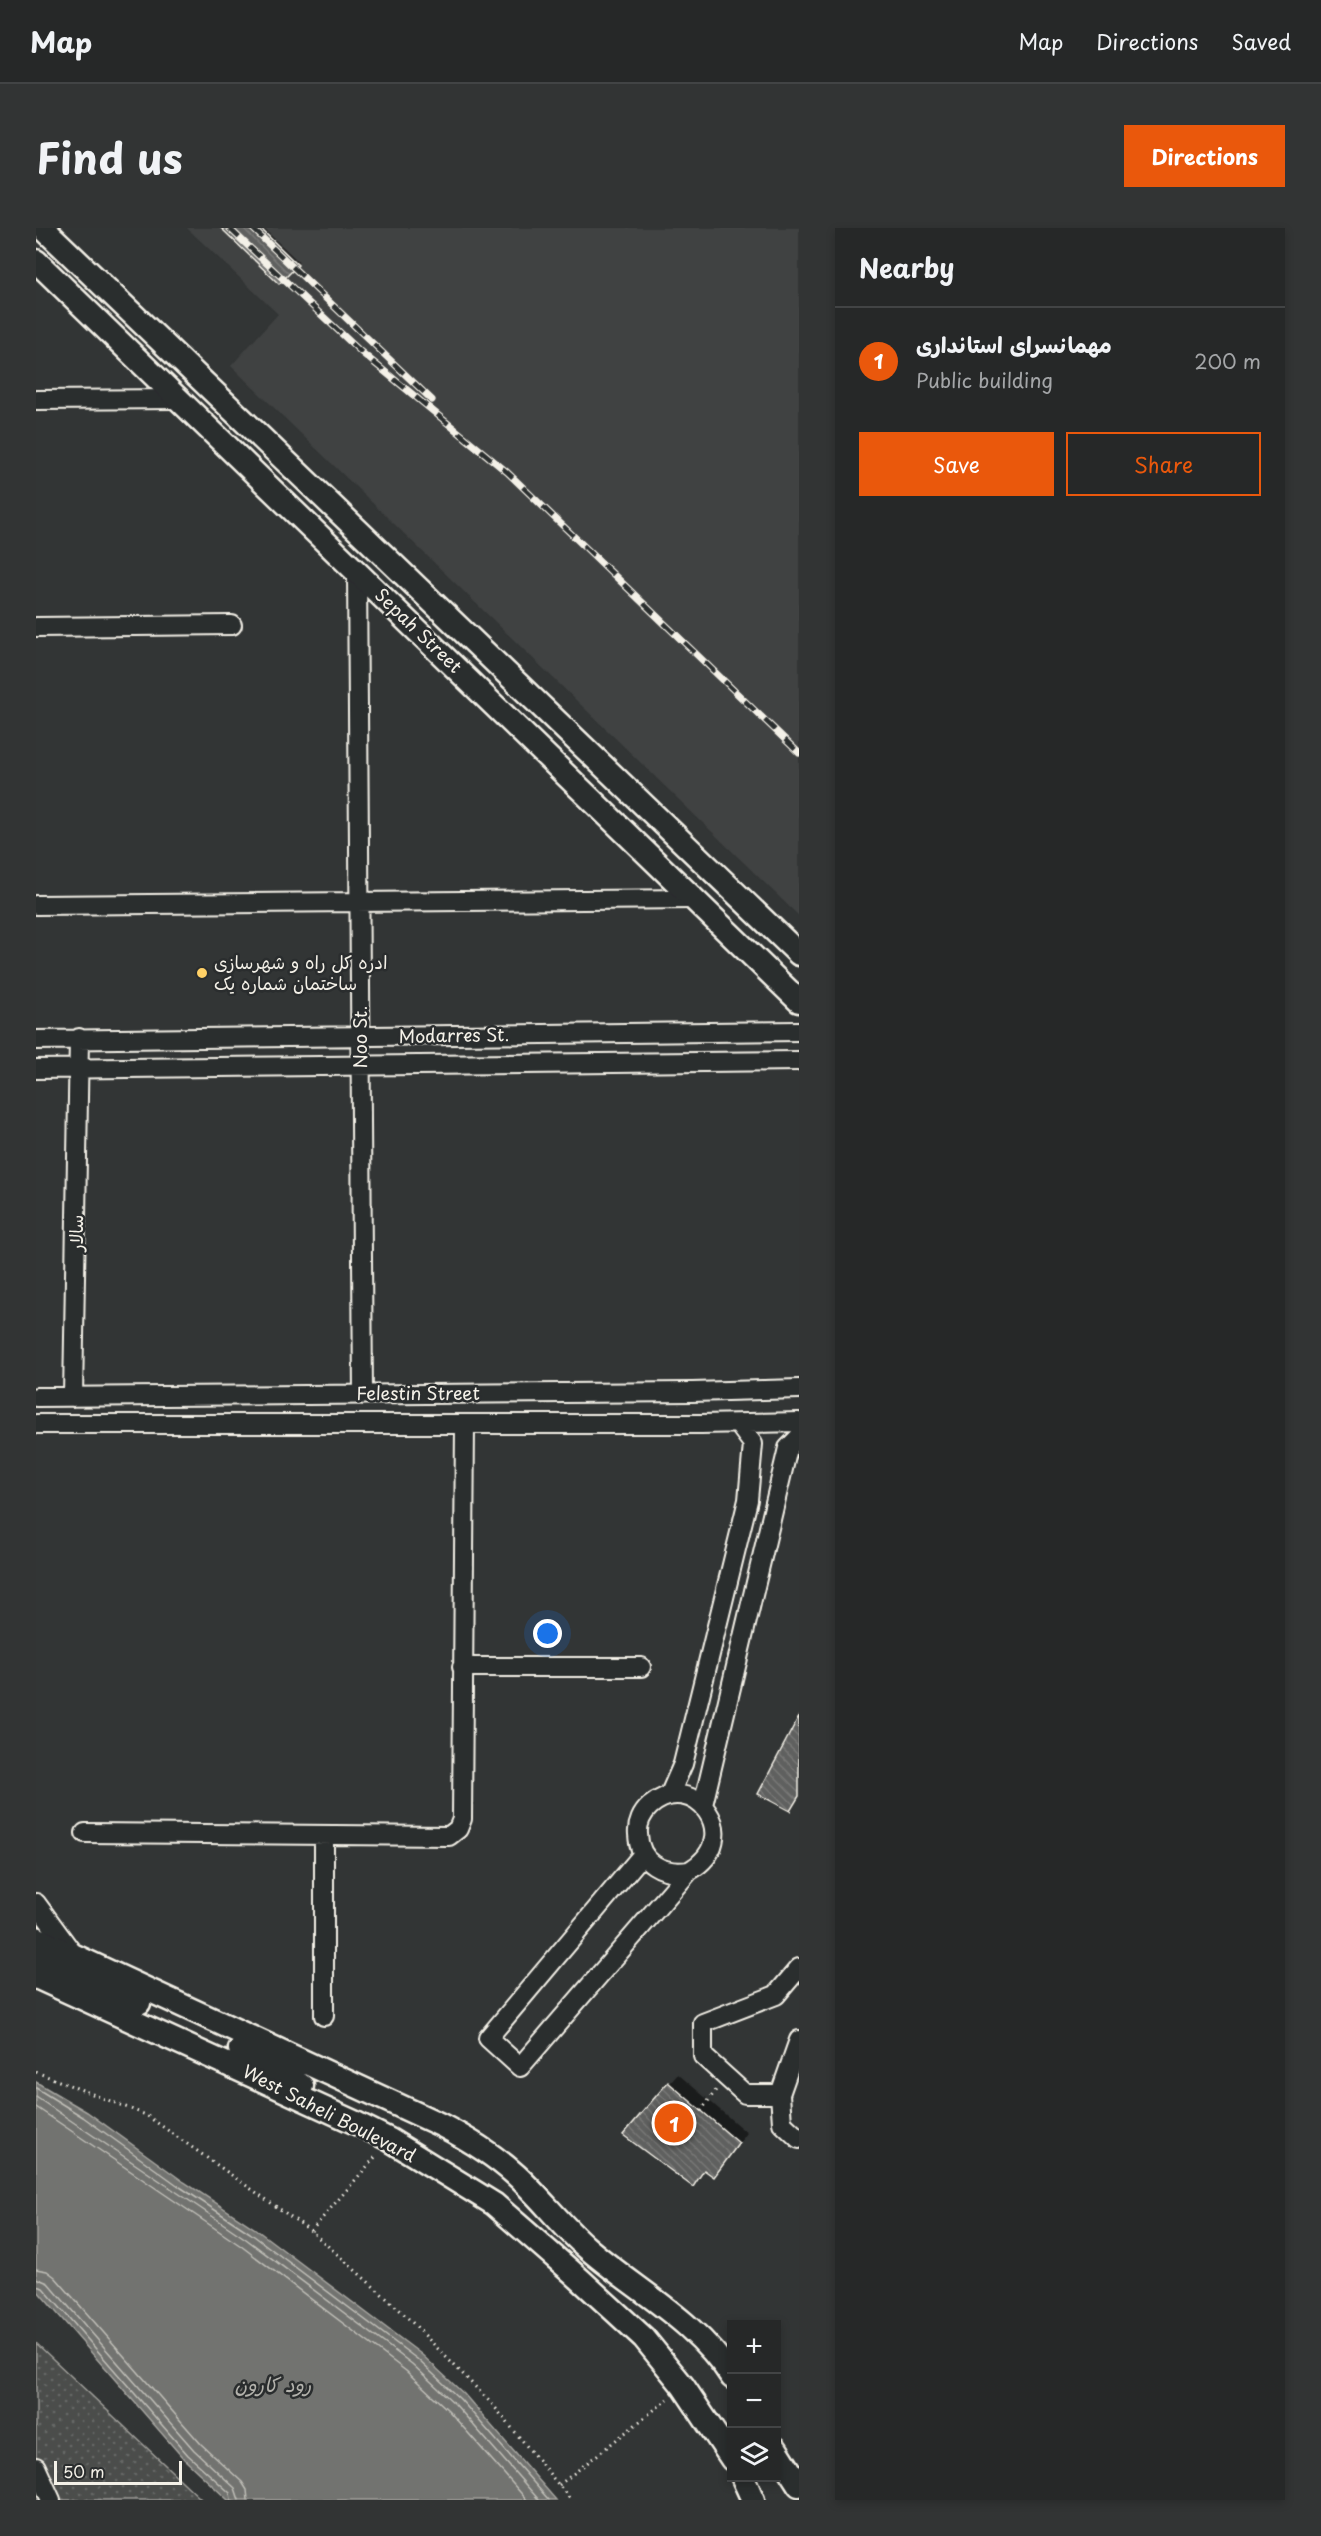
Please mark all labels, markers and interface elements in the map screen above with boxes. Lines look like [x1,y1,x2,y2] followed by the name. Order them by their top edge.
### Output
[30,20,92,63] text: Map
[1018,25,1063,57] text: Map
[1096,25,1198,57] text: Directions
[1231,25,1291,57] text: Saved
[36,125,183,188] text: Find us
[1124,125,1285,187] button: Directions
[859,248,954,287] text: Nearby
[916,327,1112,360] text: مهمانسرای استانداری
[874,346,883,376] text: 1
[1194,346,1261,376] text: 200 m
[916,365,1053,395] text: Public building
[859,432,1054,496] button: Save
[1066,432,1261,496] button: Share
[369,581,469,679] street label: Sepah Street
[214,948,387,996] place label: ادره کل راه و شهرسازی ساختمان شماره یک
[195,966,209,980] marker: ادره کل راه و شهرسازی ساختمان شماره یک
[346,1006,373,1068] street label: Noo St.
[398,1020,510,1049] street label: Modarres St.
[62,1214,89,1253] street label: سالار
[356,1379,480,1406] street label: Felestin Street
[533,1619,562,1648] your location
[238,2057,421,2168] street label: West Saheli Boulevard
[654,2100,694,2146] pin: 1
[727,2320,781,2482] map controls
[727,2320,781,2374] button: +
[235,2369,312,2399] water label: رود کارون
[727,2374,781,2428] button: −
[727,2428,781,2482] button: layers
[54,2458,182,2486] scale bar
[63,2459,104,2483] text: 50 m

